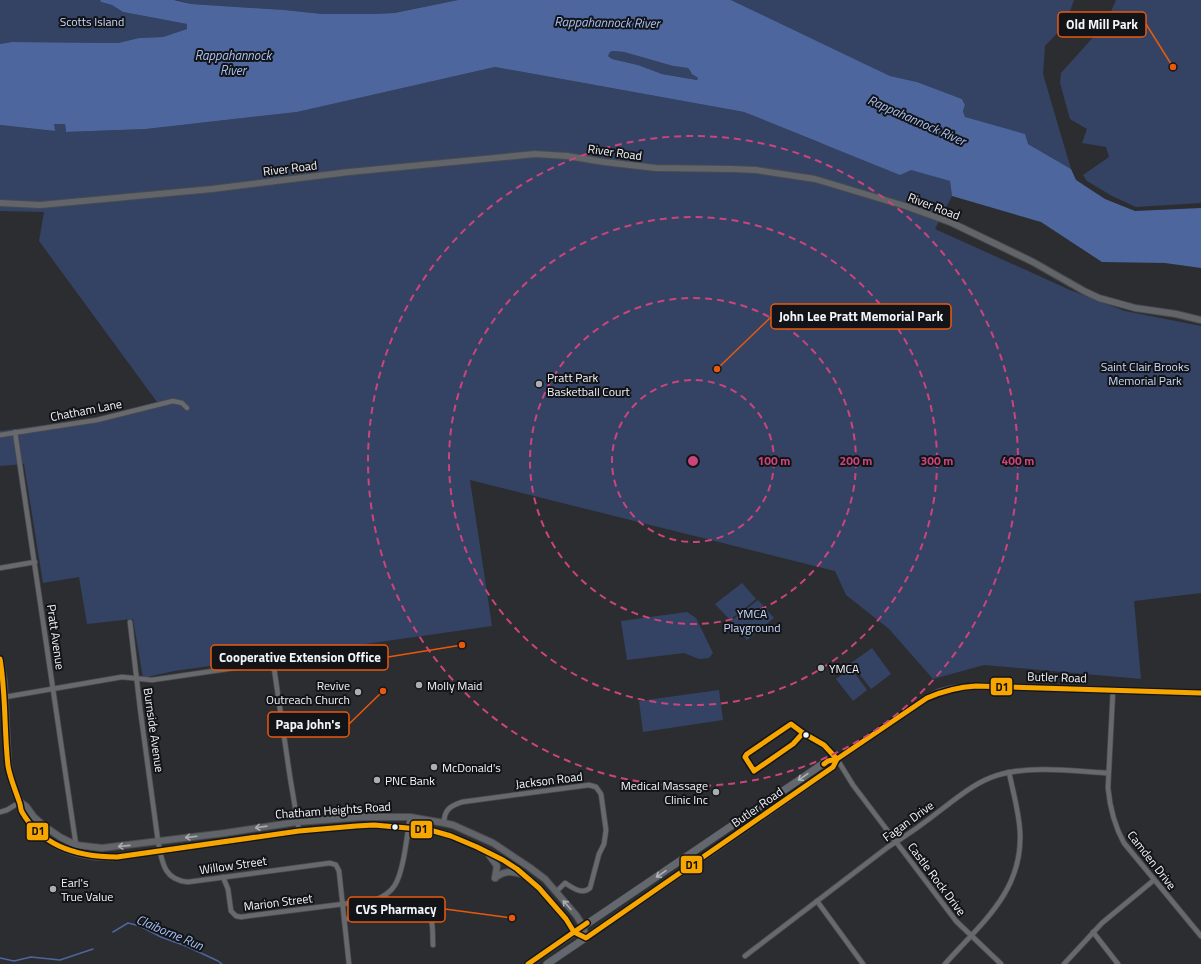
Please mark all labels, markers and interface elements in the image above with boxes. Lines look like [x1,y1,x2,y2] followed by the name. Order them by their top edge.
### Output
[554,11,662,33] water label: Rappahannock River
[60,12,124,31] park label: Scotts Island
[1058,12,1146,37] callout: Old Mill Park
[1066,14,1138,34] text: Old Mill Park
[195,45,274,80] water label: Rappahannock River
[865,89,971,151] water label: Rappahannock River
[587,139,643,165] street label: River Road
[262,155,318,181] street label: River Road
[905,187,963,225] street label: River Road
[771,304,951,329] callout: John Lee Pratt Memorial Park
[779,306,943,326] text: John Lee Pratt Memorial Park
[1101,357,1190,390] park label: Saint Clair Brooks Memorial Park
[547,368,631,401] place label: Pratt Park Basketball Court
[534,379,544,389] marker: Pratt Park Basketball Court
[49,394,123,426] street label: Chatham Lane
[758,451,790,470] text: 100 m
[840,451,872,470] text: 200 m
[921,451,953,470] text: 300 m
[1002,451,1034,470] text: 400 m
[686,454,700,468] centre of rings
[42,603,70,671] street label: Pratt Avenue
[723,604,781,637] park label: YMCA Playground
[211,645,388,670] callout: Cooperative Extension Office
[219,647,381,667] text: Cooperative Extension Office
[829,659,859,678] place label: YMCA
[816,663,826,673] marker: YMCA
[1027,666,1087,688] street label: Butler Road
[266,676,350,709] place label: Revive Outreach Church
[427,676,482,695] place label: Molly Maid
[990,677,1013,696] line badge: D1
[995,679,1009,695] text: D1
[414,680,424,690] marker: Molly Maid
[139,687,169,773] street label: Burnside Avenue
[353,687,363,697] marker: Revive Outreach Church
[268,712,349,737] callout: Papa John's
[275,714,341,734] text: Papa John's
[801,730,811,740] unlabelled marker
[442,758,501,777] place label: McDonald's
[429,762,439,772] marker: McDonald's
[514,766,584,794] street label: Jackson Road
[385,771,435,790] place label: PNC Bank
[798,773,809,781] one-way arrow
[372,775,382,785] marker: PNC Bank
[621,776,708,809] place label: Medical Massage Clinic Inc
[727,782,787,832] street label: Butler Road
[711,787,721,797] marker: Medical Massage Clinic Inc
[274,796,392,824] street label: Chatham Heights Road
[878,796,938,846] street label: Fagan Drive
[410,820,433,839] line badge: D1
[414,821,428,837] text: D1
[26,822,49,841] line badge: D1
[390,822,400,832] unlabelled marker
[31,823,45,839] text: D1
[255,823,268,831] one-way arrow
[1123,826,1181,894] street label: Camden Drive
[185,833,198,841] one-way arrow
[903,838,971,920] street label: Castle Rock Drive
[118,842,131,849] one-way arrow
[198,851,269,879] street label: Willow Street
[680,855,703,874] line badge: D1
[685,857,699,873] text: D1
[656,870,667,878] one-way arrow
[61,873,113,906] place label: Earl's True Value
[48,884,58,894] marker: Earl's True Value
[242,888,314,916] street label: Marion Street
[348,897,445,922] callout: CVS Pharmacy
[356,899,437,919] text: CVS Pharmacy
[562,899,571,910] one-way arrow
[133,909,207,955] water label: Claiborne Run

